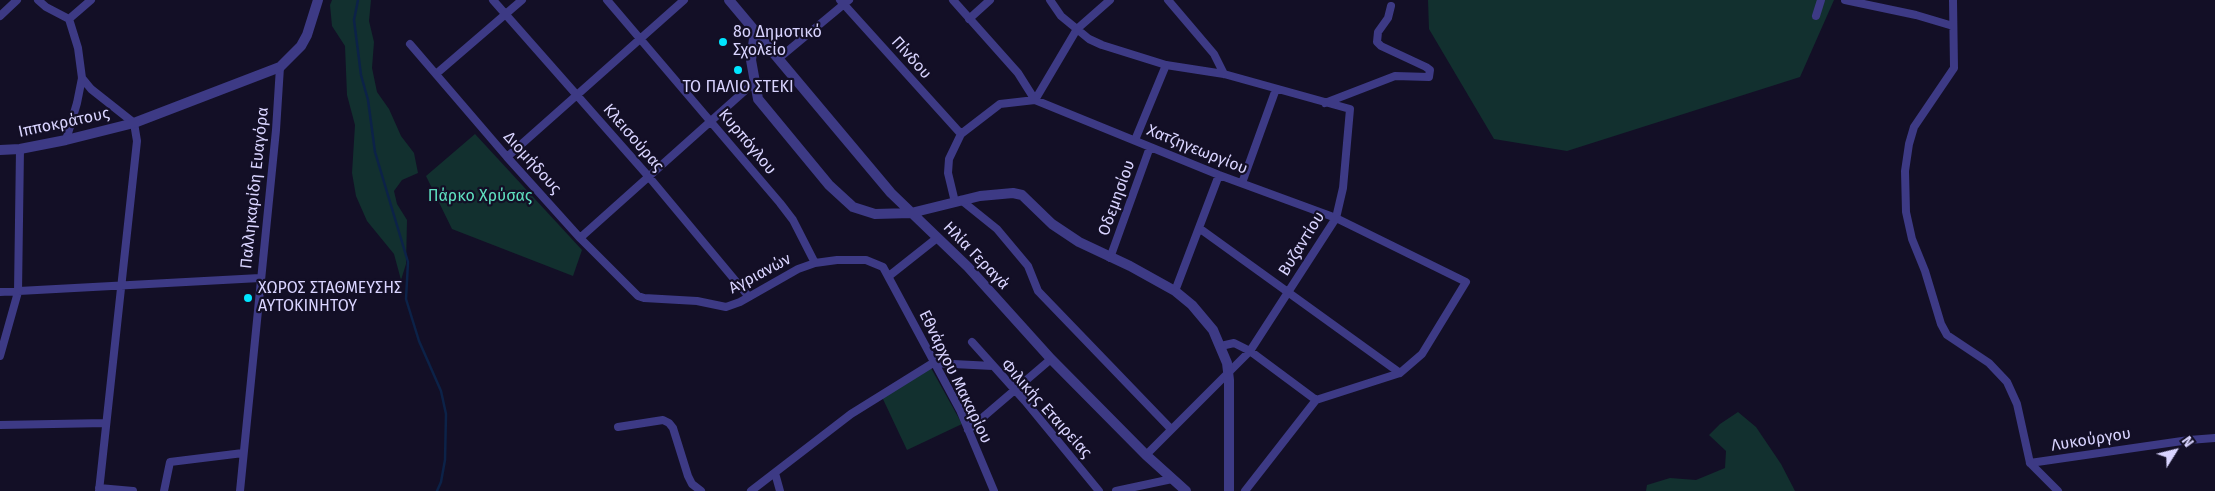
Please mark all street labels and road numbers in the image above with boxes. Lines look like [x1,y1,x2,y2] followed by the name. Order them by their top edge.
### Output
[887,33,935,83] street label: Πίνδου
[599,100,667,176] street label: Κλεισούρας
[17,104,111,142] street label: Ιπποκράτους
[714,105,780,179] street label: Κυρπόγλου
[237,106,273,270] street label: Παλληκαρίδη Ευαγόρα
[1144,121,1250,179] street label: Χατζηγεωργίου
[499,128,565,198] street label: Διομήδους
[1094,158,1140,238] street label: Οδεμησίου
[1275,208,1329,280] street label: Βυζαντίου
[939,218,1013,294] street label: Ηλία Γεραγά
[726,250,794,298] street label: Αγριανών
[914,307,996,447] street label: Εθνάρχου Μακαρίου
[997,356,1095,462] street label: Φιλικής Εταιρείας
[2050,424,2132,456] street label: Λυκούργου

